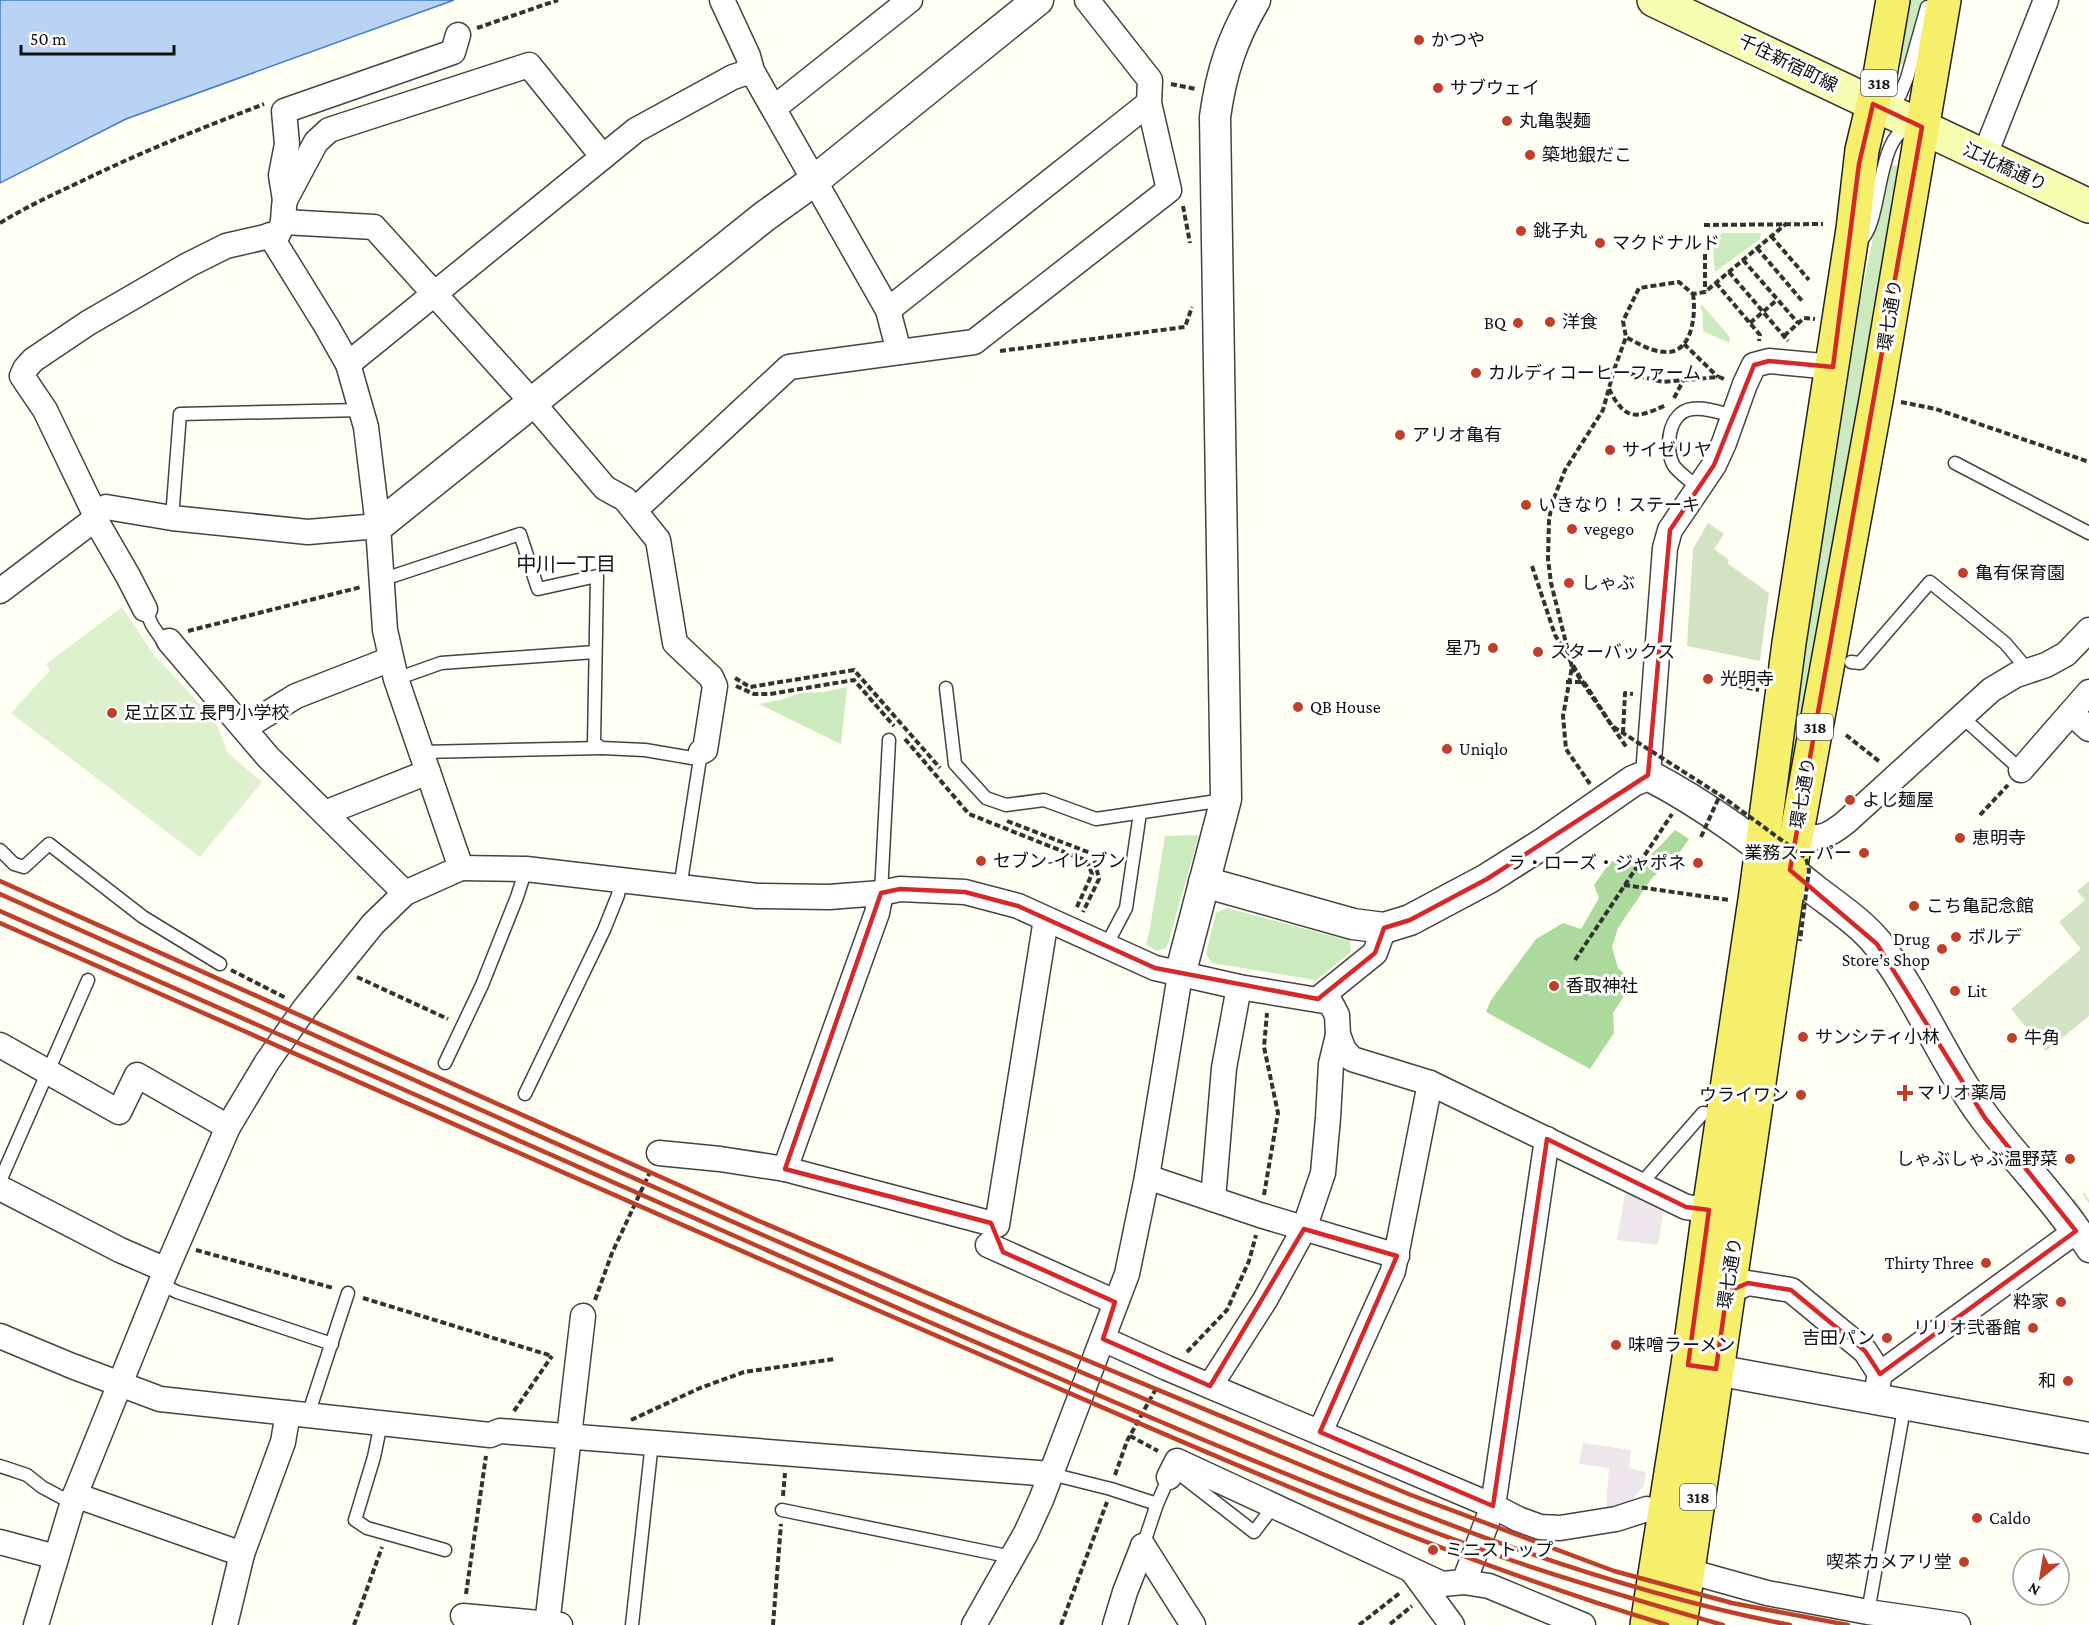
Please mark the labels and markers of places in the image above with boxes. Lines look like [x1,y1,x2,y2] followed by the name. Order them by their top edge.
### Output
[1431,30,1485,50] place label: かつや
[1412,33,1426,47] marker: かつや
[1450,78,1540,98] place label: サブウェイ
[1431,81,1445,95] marker: サブウェイ
[1519,111,1591,131] place label: 丸亀製麺
[1500,114,1514,128] marker: 丸亀製麺
[1542,145,1632,165] place label: 築地銀だこ
[1523,148,1537,162] marker: 築地銀だこ
[1533,221,1587,241] place label: 銚子丸
[1514,224,1528,238] marker: 銚子丸
[1612,233,1720,253] place label: マクドナルド
[1593,236,1607,250] marker: マクドナルド
[1562,312,1598,332] place label: 洋食
[1484,313,1507,333] place label: BQ
[1543,315,1557,329] marker: 洋食
[1511,316,1525,330] marker: BQ
[1488,363,1701,383] place label: カルディコーヒーファーム
[1469,366,1483,380] marker: カルディコーヒーファーム
[1412,425,1502,445] place label: アリオ亀有
[1393,428,1407,442] marker: アリオ亀有
[1622,440,1712,460] place label: サイゼリヤ
[1603,443,1617,457] marker: サイゼリヤ
[1538,495,1700,515] place label: いきなり！ステーキ
[1519,498,1533,512] marker: いきなり！ステーキ
[1583,519,1634,539] place label: vegego
[1565,522,1579,536] marker: vegego
[1975,563,2065,583] place label: 亀有保育園
[1956,566,1970,580] marker: 亀有保育園
[1581,573,1635,593] place label: しゃぶ
[1562,576,1576,590] marker: しゃぶ
[1445,638,1481,658] place label: 星乃
[1486,641,1500,655] marker: 星乃
[1550,642,1675,662] place label: スターバックス
[1531,645,1545,659] marker: スターバックス
[1720,669,1774,689] place label: 光明寺
[1701,672,1715,686] marker: 光明寺
[1310,697,1381,717] place label: QB House
[1291,700,1305,714] marker: QB House
[124,703,289,723] place label: 足立区立 長門小学校
[105,706,119,720] marker: 足立区立 長門小学校
[1459,739,1508,759] place label: Uniqlo
[1440,742,1454,756] marker: Uniqlo
[1862,790,1934,810] place label: よし麺屋
[1843,793,1857,807] marker: よし麺屋
[1972,828,2026,848] place label: 恵明寺
[1953,831,1967,845] marker: 恵明寺
[1744,843,1852,863] place label: 業務スーパー
[1857,846,1871,860] marker: 業務スーパー
[993,851,1126,871] place label: セブン-イレブン
[1508,853,1686,873] place label: ラ・ローズ・ジャポネ
[974,854,988,868] marker: セブン-イレブン
[1691,856,1705,870] marker: ラ・ローズ・ジャポネ
[1926,896,2034,916] place label: こち亀記念館
[1907,899,1921,913] marker: こち亀記念館
[1968,927,2022,947] place label: ボルデ
[1842,929,1930,970] place label: Drug Store’s Shop
[1949,930,1963,944] marker: ボルデ
[1935,942,1949,956] marker: Drug Store’s Shop
[1566,976,1638,996] place label: 香取神社
[1547,979,1561,993] marker: 香取神社
[1967,981,1988,1001] place label: Lit
[1948,984,1962,998] marker: Lit
[1815,1027,1940,1047] place label: サンシティ小林
[2024,1028,2060,1048] place label: 牛角
[1796,1030,1810,1044] marker: サンシティ小林
[2005,1031,2019,1045] marker: 牛角
[1917,1083,2007,1103] place label: マリオ薬局
[1699,1085,1789,1105] place label: ウライワン
[1898,1086,1912,1100] marker: マリオ薬局
[1794,1088,1808,1102] marker: ウライワン
[1896,1149,2058,1169] place label: しゃぶしゃぶ温野菜
[2063,1152,2077,1166] marker: しゃぶしゃぶ温野菜
[1885,1253,1974,1273] place label: Thirty Three
[1979,1256,1993,1270] marker: Thirty Three
[2013,1292,2049,1312] place label: 粋家
[2054,1295,2068,1309] marker: 粋家
[1913,1318,2021,1338] place label: リリオ弐番館
[2026,1321,2040,1335] marker: リリオ弐番館
[1802,1328,1875,1348] place label: 吉田パン
[1880,1331,1894,1345] marker: 吉田パン
[1628,1335,1735,1355] place label: 味噌ラーメン
[1609,1338,1623,1352] marker: 味噌ラーメン
[2038,1371,2056,1391] place label: 和
[2061,1374,2075,1388] marker: 和
[1989,1508,2031,1528] place label: Caldo
[1970,1511,1984,1525] marker: Caldo
[1445,1540,1553,1560] place label: ミニストップ
[1426,1543,1440,1557] marker: ミニストップ
[1826,1552,1952,1572] place label: 喫茶カメアリ堂
[1957,1555,1971,1569] marker: 喫茶カメアリ堂

